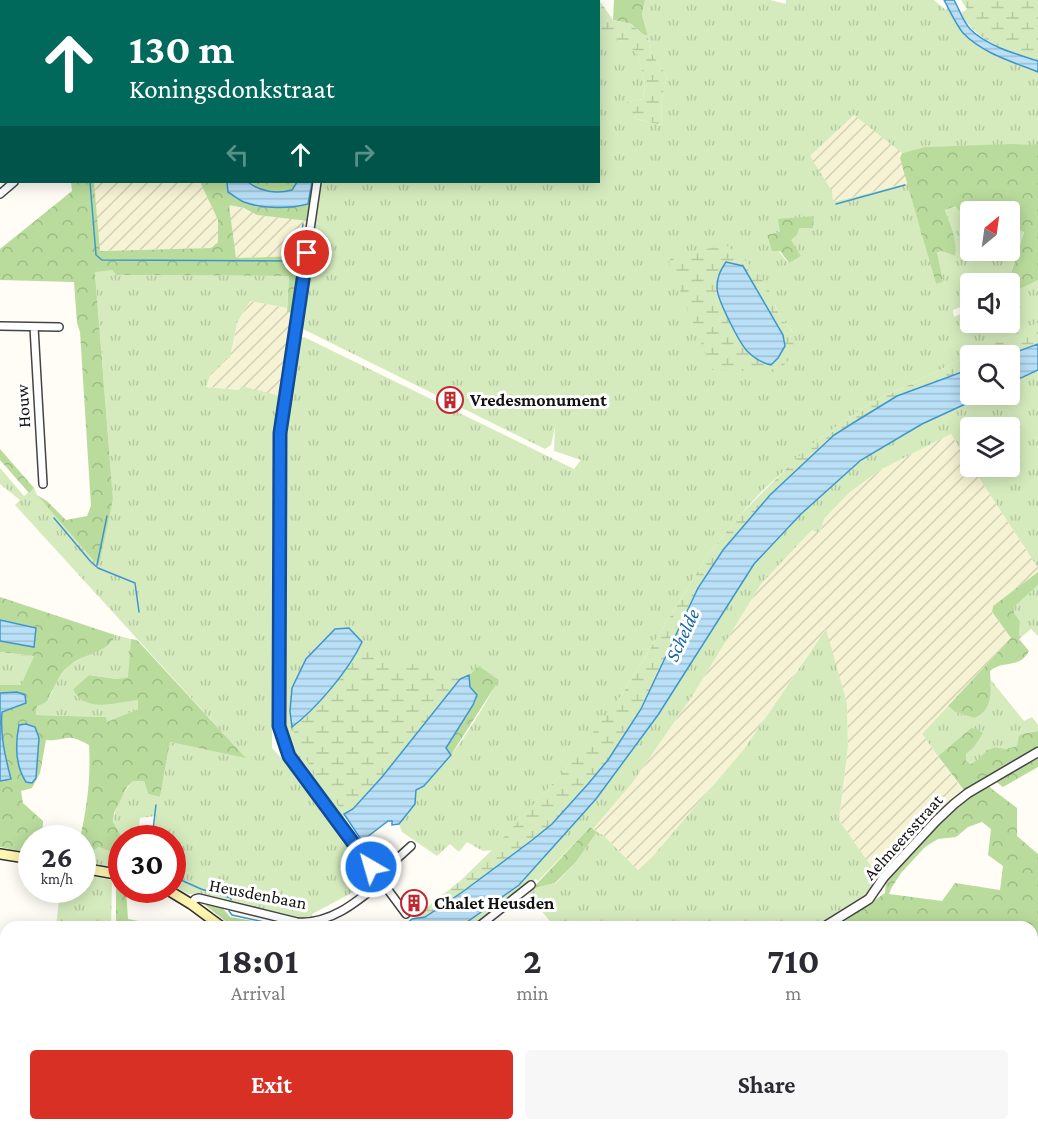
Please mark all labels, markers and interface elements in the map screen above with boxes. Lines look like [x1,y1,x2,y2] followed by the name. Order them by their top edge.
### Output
[30,24,108,102] icon: ahead
[129,25,234,72] text: 130 m
[129,74,335,104] text: Koningsdonkstraat
[221,138,254,171] icon: left
[284,138,317,171] icon: ahead
[347,138,380,171] icon: right
[960,201,1020,261] north arrow
[960,201,1020,477] map controls
[281,227,332,278] pin
[290,236,323,269] icon: arrive
[960,273,1020,333] button: sound
[960,345,1020,405] button: search
[12,383,34,428] street label: Houw
[435,385,465,415] building icon: Vredesmonument
[469,390,607,410] place label: Vredesmonument
[960,417,1020,477] button: layers
[660,605,704,665] water label: Schelde
[859,789,947,884] street label: Aelmeersstraat
[108,825,186,903] speed limit sign: 30
[339,835,403,899] position arrow
[41,840,73,873] text: 26
[41,871,73,887] text: km/h
[208,875,309,913] street label: Heusdenbaan
[399,888,429,918] building icon: Chalet Heusden
[434,893,555,913] place label: Chalet Heusden
[218,941,298,981] text: 18:01
[523,941,542,981] text: 2
[767,941,820,981] text: 710
[231,982,285,1004] text: Arrival
[516,982,549,1004] text: min
[785,982,801,1004] text: m
[30,1050,513,1119] button: Exit
[525,1050,1008,1119] button: Share

